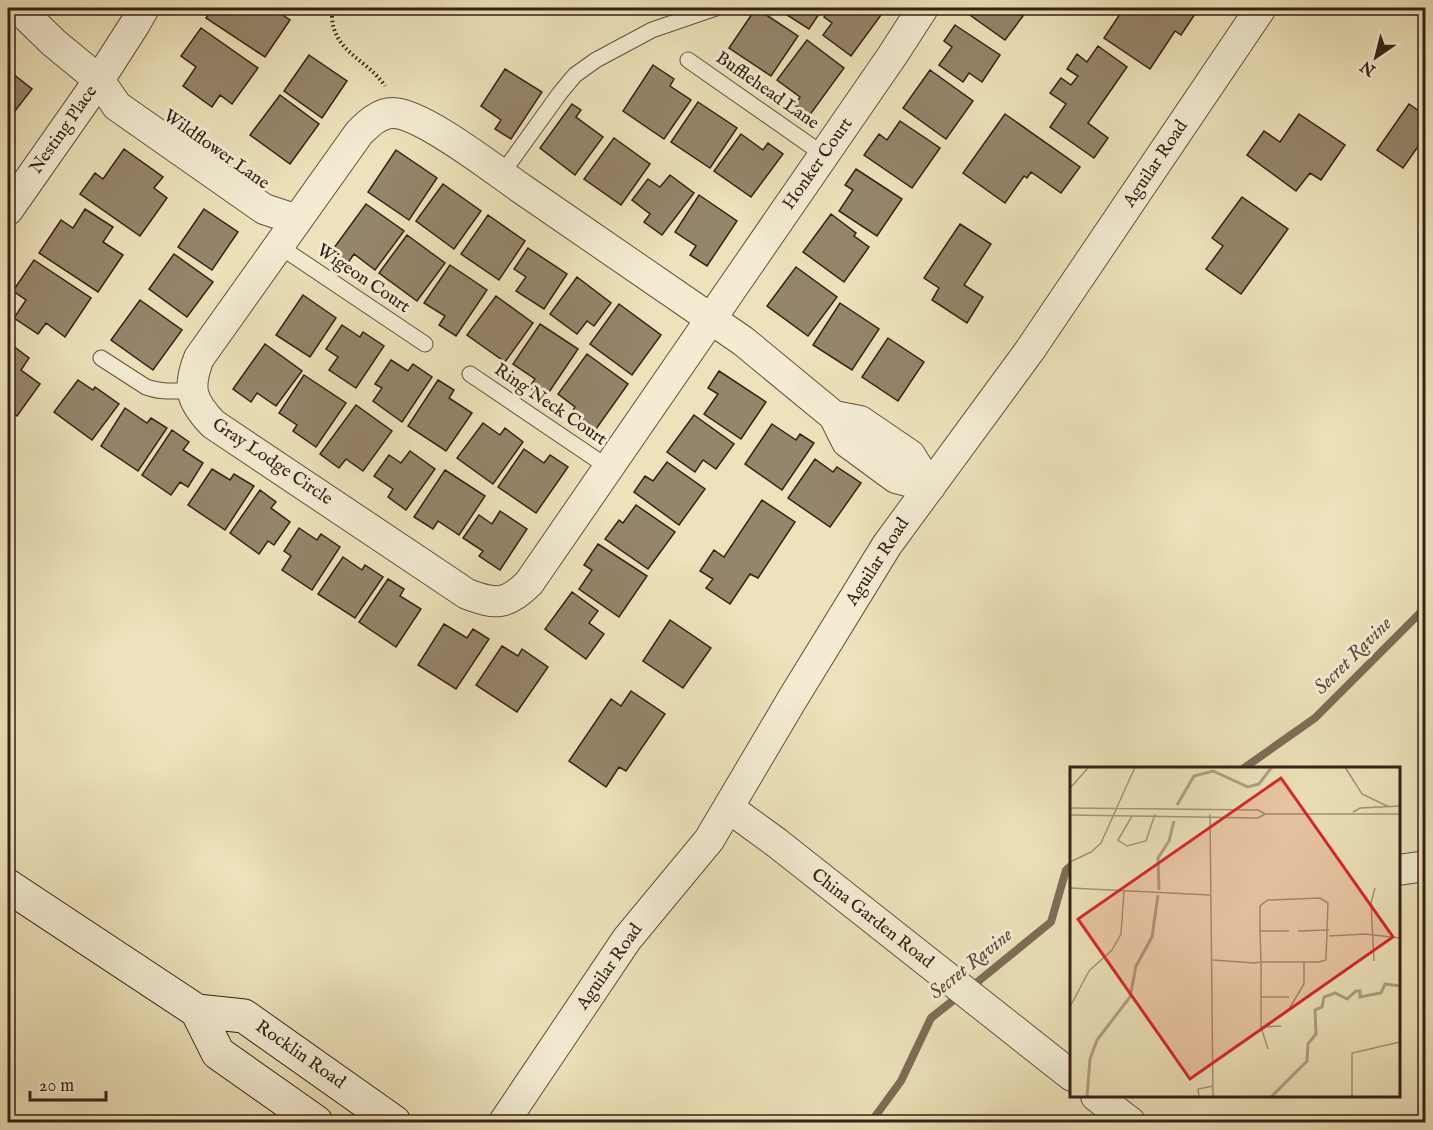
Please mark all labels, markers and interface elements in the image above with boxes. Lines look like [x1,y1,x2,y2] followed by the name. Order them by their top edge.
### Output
[1346,27,1406,87] north arrow
[711,47,823,135] street label: Bufflehead Lane
[1357,55,1381,80] text: N
[25,81,103,179] street label: Nesting Place
[158,105,274,195] street label: Wildflower Lane
[778,113,858,215] street label: Honker Court
[1118,116,1194,213] street label: Aguilar Road
[312,239,414,319] street label: Wigeon Court
[489,359,611,451] street label: Ring Neck Court
[207,413,337,511] street label: Gray Lodge Circle
[841,513,915,611] street label: Aguilar Road
[1309,611,1398,700] water label: Secret Ravine
[1070,767,1400,1097] inset map
[806,864,938,974] street label: China Garden Road
[571,919,648,1015] street label: Aguilar Road
[924,923,1018,1005] water label: Secret Ravine
[251,1016,350,1095] street label: Rocklin Road
[30,1064,106,1102] scale bar
[39,1075,74,1098] text: 20 m

